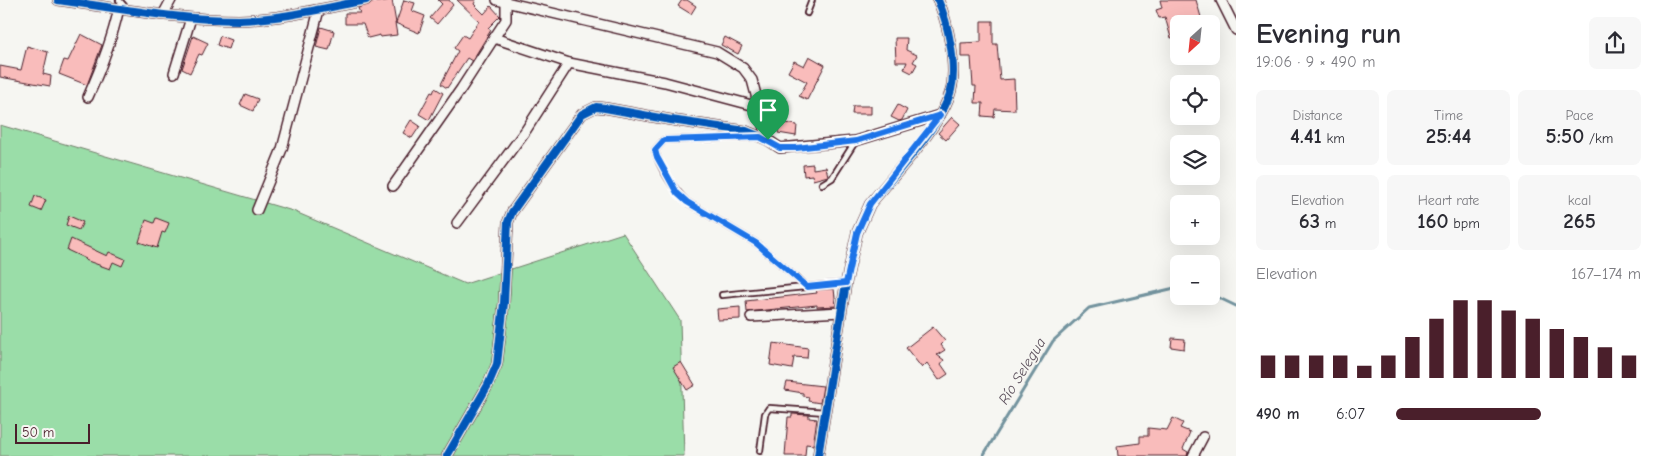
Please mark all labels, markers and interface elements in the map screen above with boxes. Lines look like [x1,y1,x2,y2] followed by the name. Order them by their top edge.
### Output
[1170,15,1220,65] north arrow
[1170,15,1220,305] map controls
[1589,17,1641,69] button: share
[1256,18,1401,50] text: Evening run
[1256,53,1375,71] text: 19:06 · 9 × 490 m
[1170,75,1220,125] button: locate
[747,89,789,140] pin
[754,96,782,124] icon: arrive
[1292,107,1343,124] text: Distance
[1434,107,1463,124] text: Time
[1565,107,1594,124] text: Pace
[1290,124,1322,148] text: 4.41
[1426,124,1471,148] text: 25:44
[1546,124,1584,148] text: 5:50
[1322,130,1345,147] text: km
[1584,130,1613,147] text: /km
[1170,135,1220,185] button: layers
[1291,192,1344,209] text: Elevation
[1418,192,1479,209] text: Heart rate
[1568,192,1591,209] text: kcal
[1170,195,1220,245] button: +
[1299,209,1320,233] text: 63
[1417,209,1449,233] text: 160
[1563,209,1596,233] text: 265
[1320,215,1336,232] text: m
[1449,215,1480,232] text: bpm
[1170,255,1220,305] button: −
[1256,265,1317,283] text: Elevation
[1571,265,1641,283] text: 167–174 m
[994,334,1050,408] water label: Río Selegua
[1256,405,1299,423] text: 490 m
[1336,405,1365,423] text: 6:07
[15,421,90,444] scale bar
[22,424,54,441] text: 50 m

